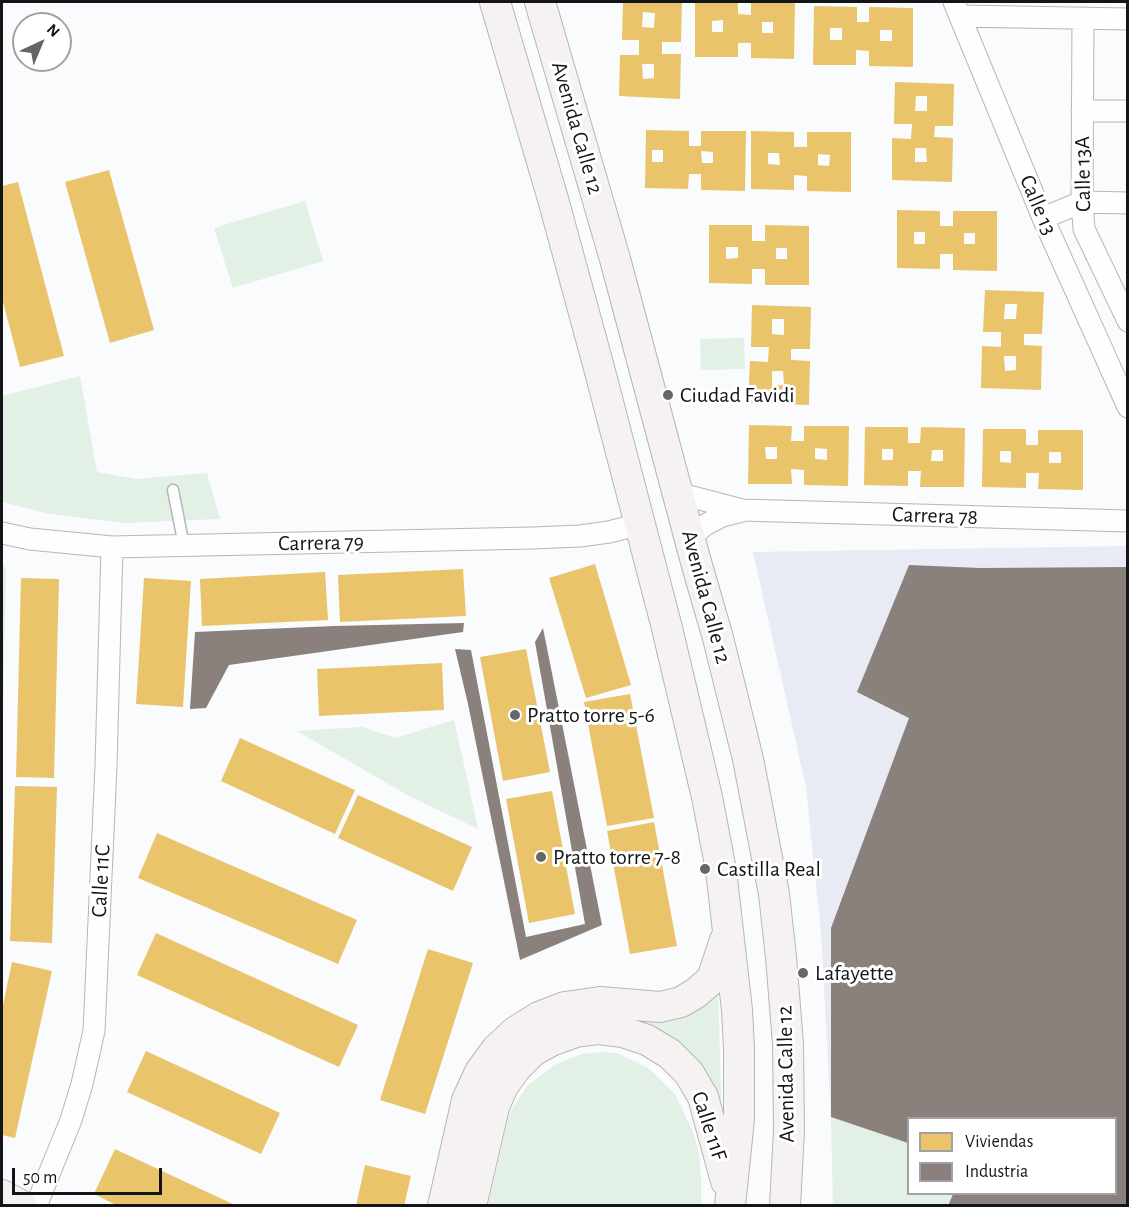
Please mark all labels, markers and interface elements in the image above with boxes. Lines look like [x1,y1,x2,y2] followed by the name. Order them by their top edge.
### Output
[12,12,72,72] north arrow
[44,21,63,40] text: N
[545,58,609,198] street label: Avenida Calle 12
[1069,136,1097,212] street label: Calle 13A
[1014,171,1062,239] street label: Calle 13
[680,382,795,408] place label: Ciudad Favidi
[661,388,675,402] marker: Ciudad Favidi
[892,501,978,531] street label: Carrera 78
[676,527,736,667] street label: Avenida Calle 12
[278,529,364,557] street label: Carrera 79
[527,702,655,728] place label: Pratto torre 5-6
[508,708,522,722] marker: Pratto torre 5-6
[86,844,116,918] street label: Calle 11C
[553,844,681,870] place label: Pratto torre 7-8
[534,850,548,864] marker: Pratto torre 7-8
[717,856,821,882] place label: Castilla Real
[698,862,712,876] marker: Castilla Real
[815,960,894,986] place label: Lafayette
[796,966,810,980] marker: Lafayette
[772,1005,800,1143] street label: Avenida Calle 12
[685,1088,733,1164] street label: Calle 11F
[907,1117,1117,1195] legend
[965,1133,1033,1151] text: Viviendas
[15,1156,165,1194] scale bar
[965,1163,1028,1181] text: Industria
[23,1169,57,1187] text: 50 m

